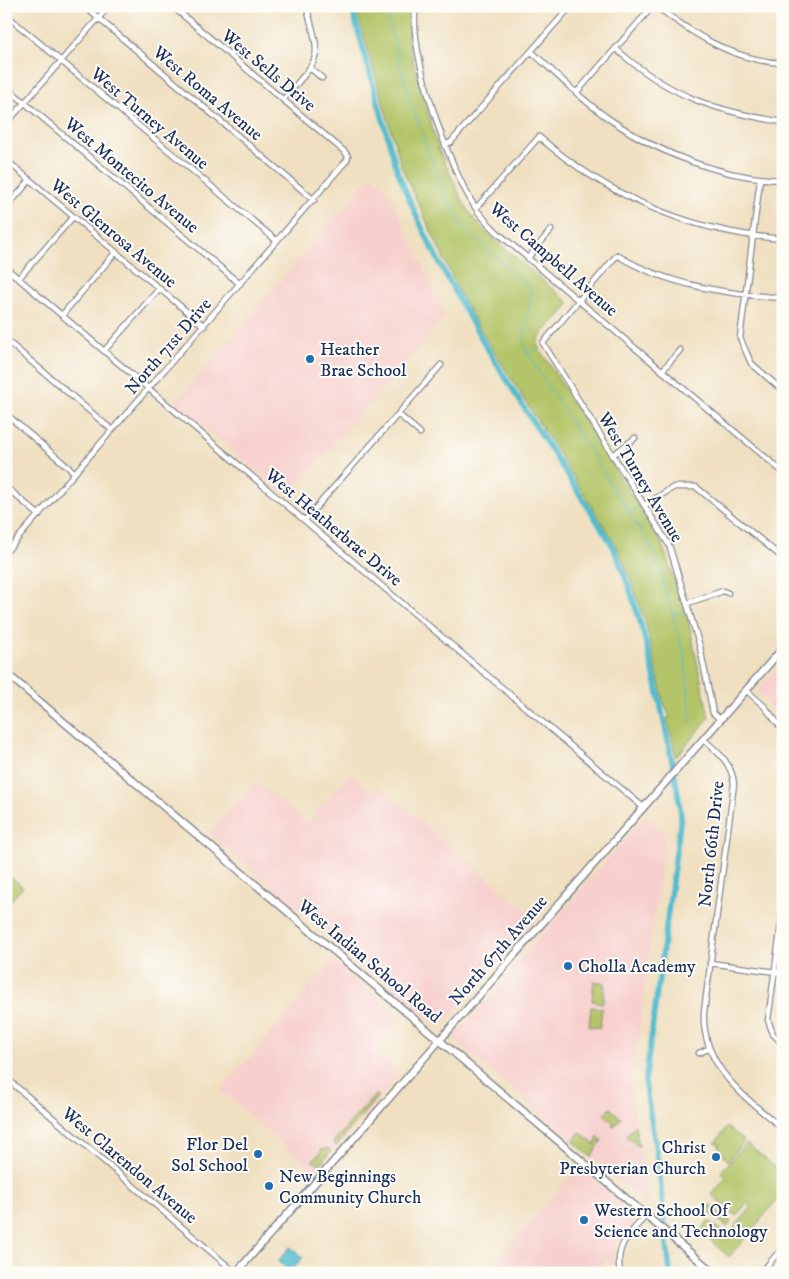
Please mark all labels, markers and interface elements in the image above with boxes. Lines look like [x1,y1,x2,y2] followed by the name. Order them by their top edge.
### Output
[216,24,320,117] street label: West Sells Drive
[147,41,267,146] street label: West Roma Avenue
[85,62,213,175] street label: West Turney Avenue
[59,112,203,238] street label: West Montecito Avenue
[45,174,181,293] street label: West Glenrosa Avenue
[484,197,622,322] street label: West Campbell Avenue
[121,294,217,399] street label: North 71st Drive
[320,339,407,382] place label: Heather Brae School
[304,353,316,365] marker: Heather Brae School
[592,408,688,546] street label: West Turney Avenue
[260,463,406,591] street label: West Heatherbrae Drive
[694,780,730,908] street label: North 66th Drive
[445,891,553,1010] street label: North 67th Avenue
[292,895,446,1028] street label: West Indian School Road
[578,956,696,978] place label: Cholla Academy
[562,960,574,972] marker: Cholla Academy
[56,1102,202,1229] street label: West Clarendon Avenue
[171,1134,249,1177] place label: Flor Del Sol School
[559,1137,707,1180] place label: Christ Presbyterian Church
[252,1148,264,1160] marker: Flor Del Sol School
[710,1151,722,1163] marker: Christ Presbyterian Church
[279,1166,422,1209] place label: New Beginnings Community Church
[263,1180,275,1192] marker: New Beginnings Community Church
[593,1200,768,1243] place label: Western School Of Science and Technology
[578,1214,590,1226] marker: Western School Of Science and Technology

